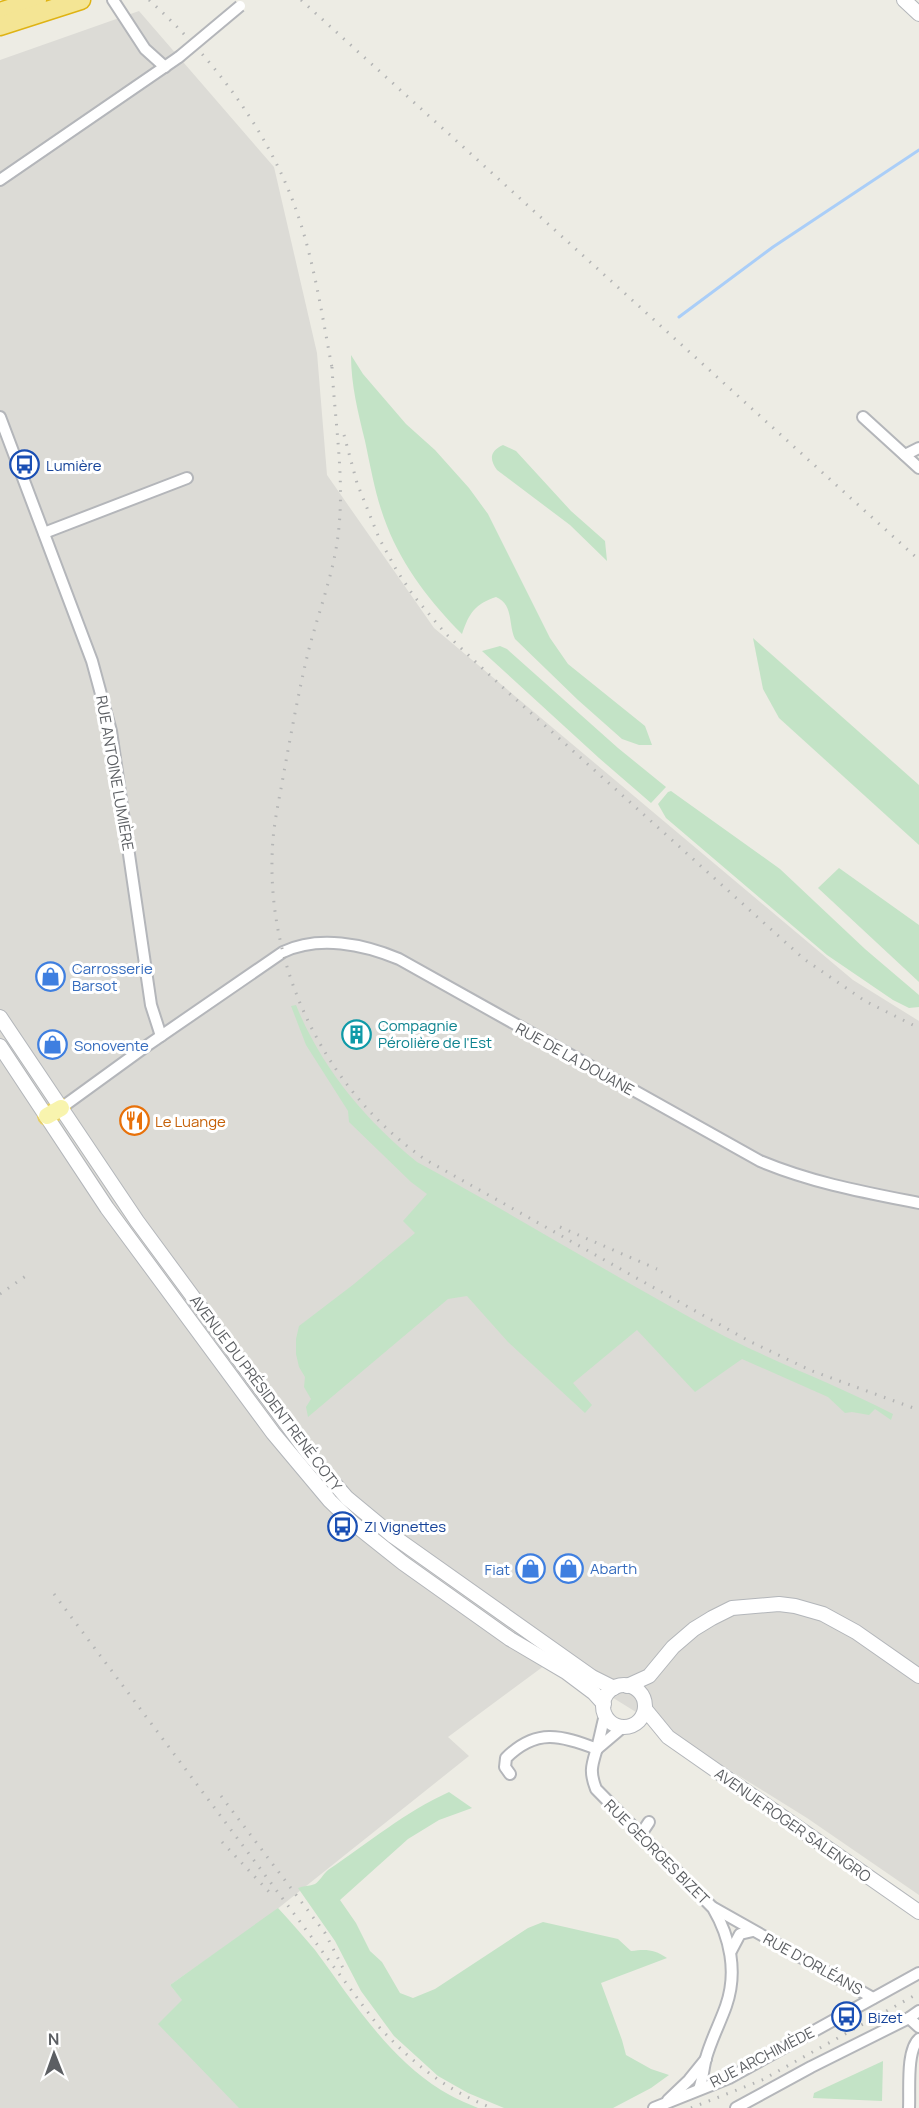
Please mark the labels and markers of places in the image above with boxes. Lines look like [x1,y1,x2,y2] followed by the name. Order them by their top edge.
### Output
[9,449,41,481] bus stop icon: Lumière
[46,455,102,476] place label: Lumière
[72,958,153,996] place label: Carrosserie Barsot
[35,961,67,993] shop icon: Carrosserie Barsot
[378,1015,492,1053] place label: Compagnie Pérolière de l'Est
[341,1018,373,1050] building icon: Compagnie Pérolière de l'Est
[37,1029,69,1061] shop icon: Sonovente
[74,1035,149,1056] place label: Sonovente
[118,1105,150,1137] restaurant icon: Le Luange
[155,1111,226,1132] place label: Le Luange
[327,1510,359,1542] bus stop icon: ZI Vignettes
[364,1516,446,1537] place label: ZI Vignettes
[553,1552,585,1584] shop icon: Abarth
[515,1553,547,1585] shop icon: Fiat
[590,1558,637,1579] place label: Abarth
[485,1559,510,1580] place label: Fiat
[831,2001,863,2033] bus stop icon: Bizet
[868,2007,903,2028] place label: Bizet

